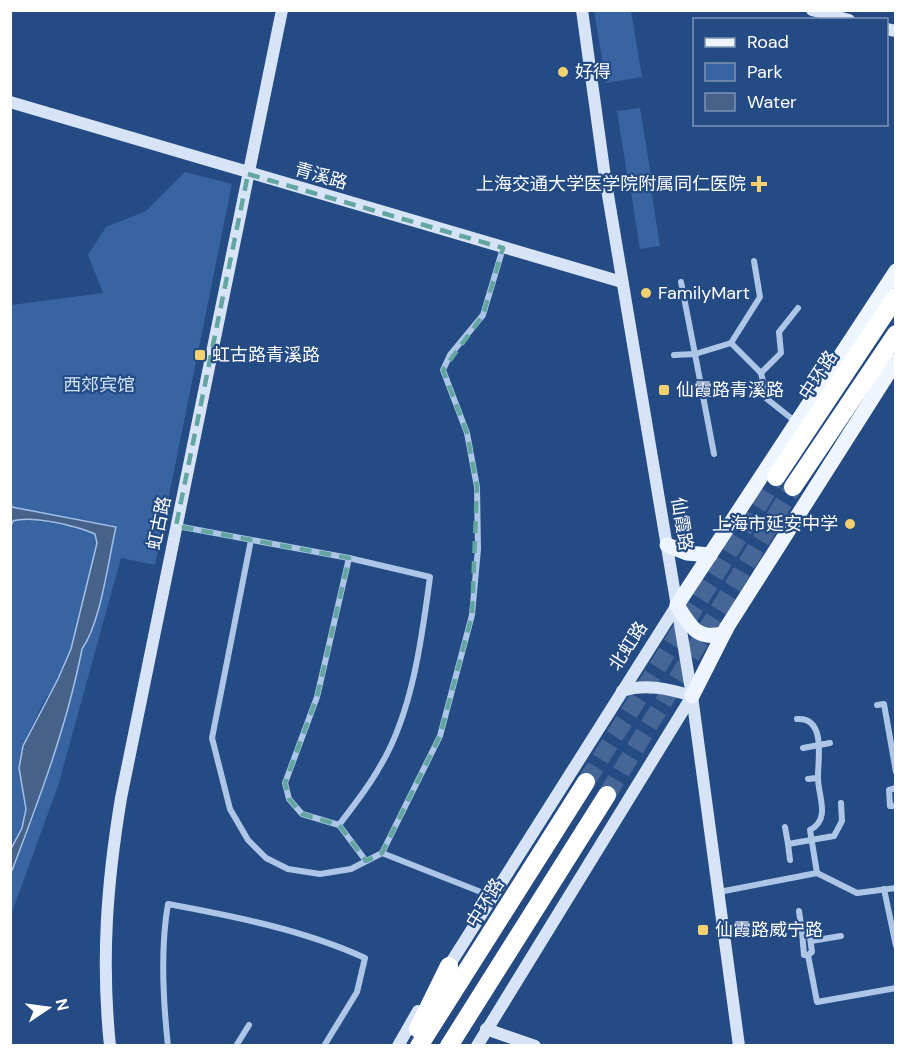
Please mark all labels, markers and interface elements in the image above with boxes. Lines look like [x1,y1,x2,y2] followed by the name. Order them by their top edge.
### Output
[693,18,888,126] legend
[747,30,789,54] text: Road
[575,60,611,84] place label: 好得
[747,60,783,84] text: Park
[556,65,570,79] marker: 好得
[747,90,797,114] text: Water
[292,157,350,195] street label: 青溪路
[476,172,746,196] place label: 上海交通大学医学院附属同仁医院
[750,175,768,193] marker: 上海交通大学医学院附属同仁医院
[658,281,750,305] place label: FamilyMart
[639,286,653,300] marker: FamilyMart
[212,343,320,367] place label: 虹古路青溪路
[793,346,843,404] street label: 中环路
[193,348,207,362] marker: 虹古路青溪路
[63,373,135,397] park label: 西郊宾馆
[676,378,784,402] place label: 仙霞路青溪路
[657,383,671,397] marker: 仙霞路青溪路
[142,494,176,552] street label: 虹古路
[666,495,698,553] street label: 仙霞路
[712,512,838,536] place label: 上海市延安中学
[843,517,857,531] marker: 上海市延安中学
[603,617,653,675] street label: 北虹路
[461,874,509,932] street label: 中环路
[715,918,823,942] place label: 仙霞路威宁路
[696,923,710,937] marker: 仙霞路威宁路
[18,978,78,1038] north arrow
[51,997,74,1013] text: N

